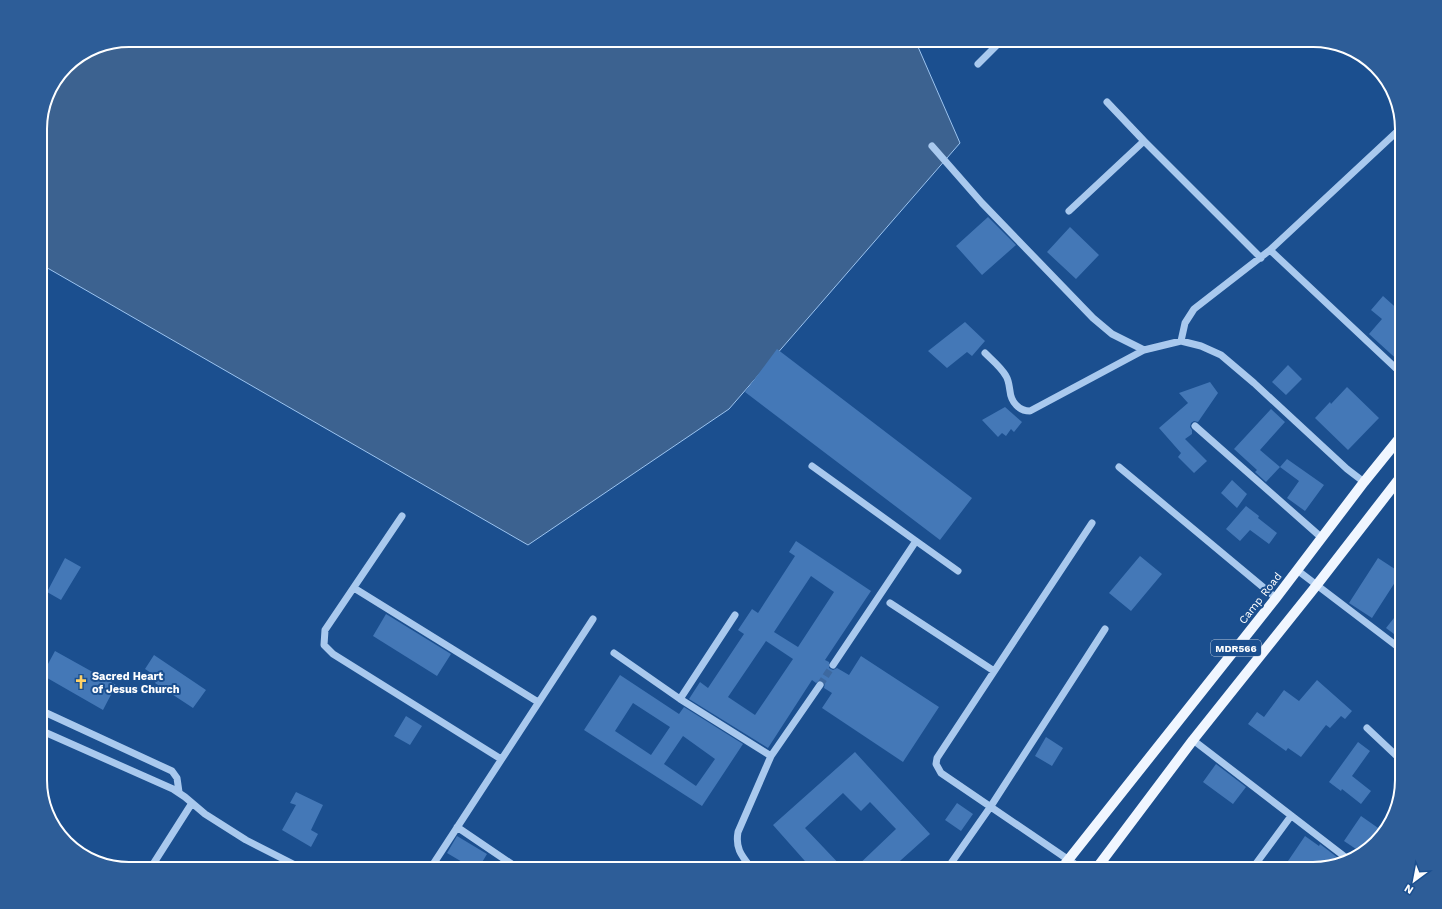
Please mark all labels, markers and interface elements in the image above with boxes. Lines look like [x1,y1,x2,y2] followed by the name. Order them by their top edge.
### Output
[1236,570,1285,627] street label: Camp Road
[1211,640,1261,656] road number: MDR566
[92,670,180,696] place label: Sacred Heart of Jesus Church
[73,674,89,690] church icon: Sacred Heart of Jesus Church
[1394,861,1434,901] north arrow
[1402,881,1416,897] text: N

